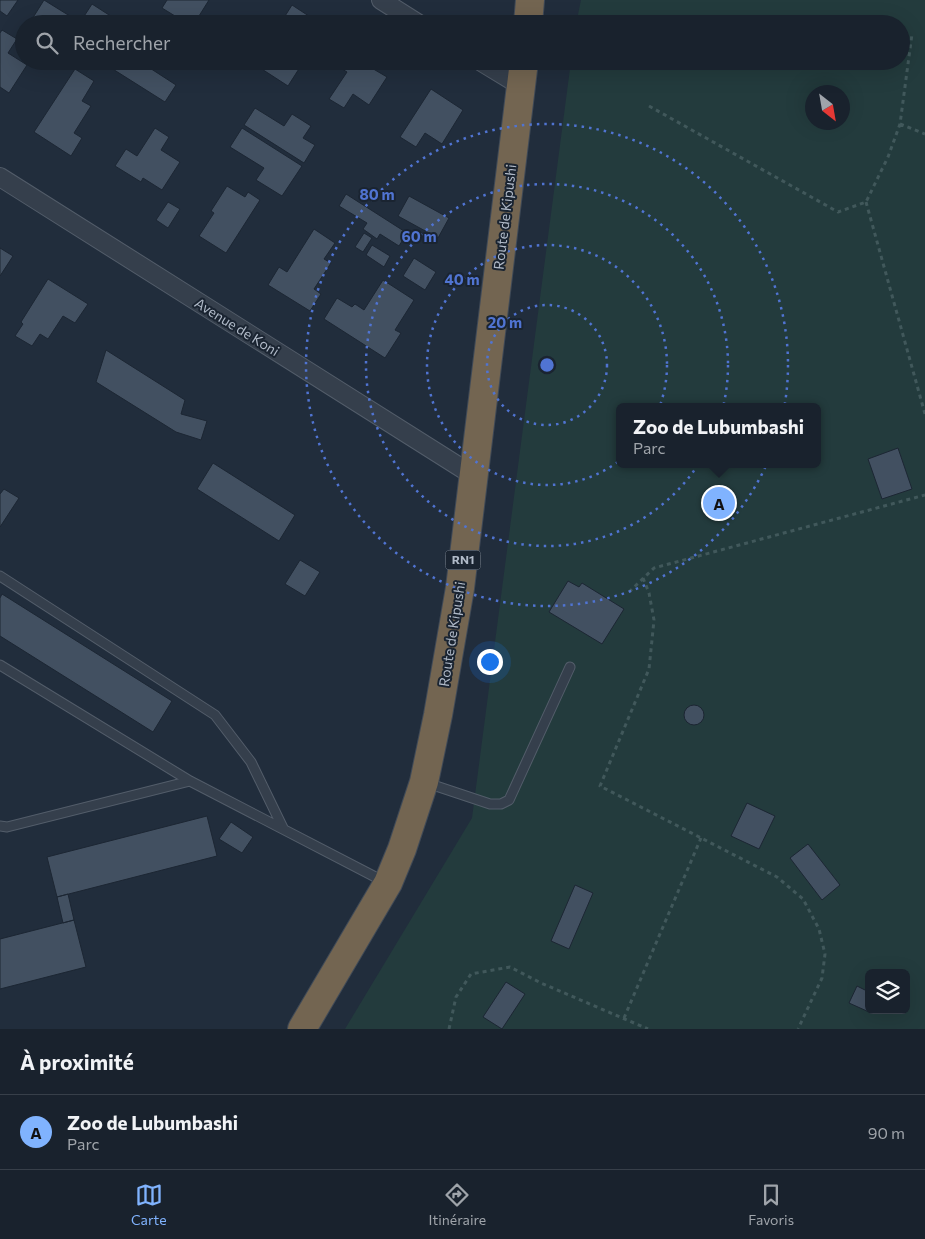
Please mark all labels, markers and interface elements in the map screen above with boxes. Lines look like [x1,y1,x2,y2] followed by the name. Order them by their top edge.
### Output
[15,15,910,70] search box
[33,29,61,57] icon: search
[73,31,171,54] text: Rechercher
[805,85,850,130] north arrow
[490,163,519,271] street label: Route de Kipushi
[359,185,395,203] text: 80 m
[401,227,437,245] text: 60 m
[444,270,480,288] text: 40 m
[192,294,283,359] street label: Avenue de Koni
[488,313,522,331] text: 20 m
[538,356,556,374] centre of rings
[616,403,821,468] popup
[633,415,804,438] text: Zoo de Lubumbashi
[633,438,665,457] text: Parc
[703,484,735,522] pin: A
[446,550,480,570] road number: RN1
[435,580,468,688] street label: Route de Kipushi
[477,649,503,675] your location
[865,969,910,1014] map controls
[865,969,910,1014] button: layers
[20,1049,134,1074] text: À proximité
[67,1111,238,1134] text: Zoo de Lubumbashi
[30,1123,42,1142] text: A
[868,1123,905,1142] text: 90 m
[67,1134,99,1153] text: Parc
[131,1181,167,1228] tab: Carte
[428,1181,486,1228] tab: Itinéraire
[748,1181,794,1228] tab: Favoris

